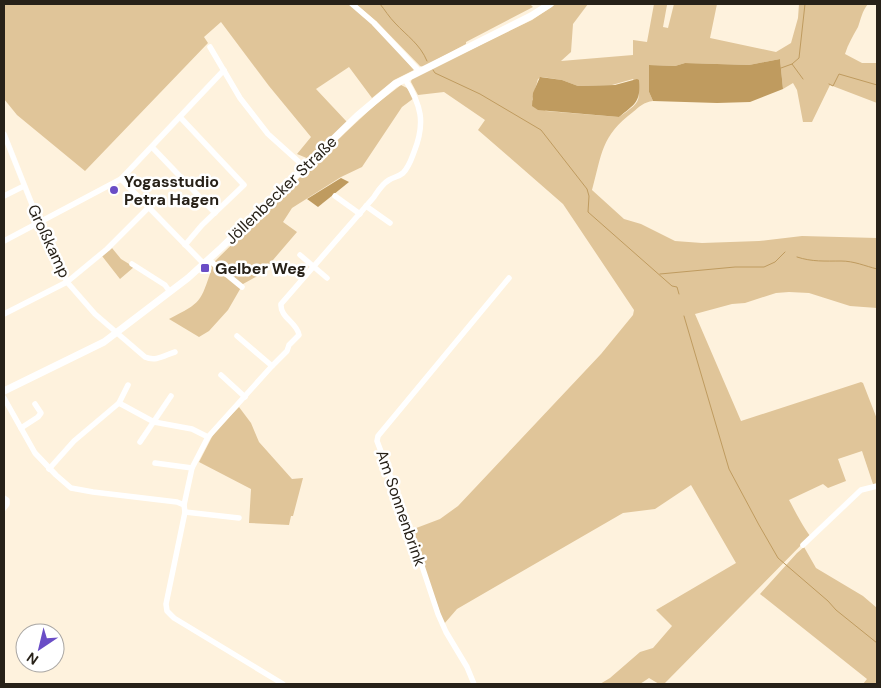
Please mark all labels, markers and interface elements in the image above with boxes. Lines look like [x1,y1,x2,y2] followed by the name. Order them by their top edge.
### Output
[221,131,341,249] street label: Jöllenbecker Straße
[124,171,219,210] place label: Yogasstudio Petra Hagen
[108,184,120,196] marker: Yogasstudio Petra Hagen
[23,201,75,281] street label: Großkamp
[215,258,306,279] place label: Gelber Weg
[199,262,211,274] marker: Gelber Weg
[371,447,431,569] street label: Am Sonnenbrink
[15,623,65,673] north arrow
[23,648,42,669] text: N

